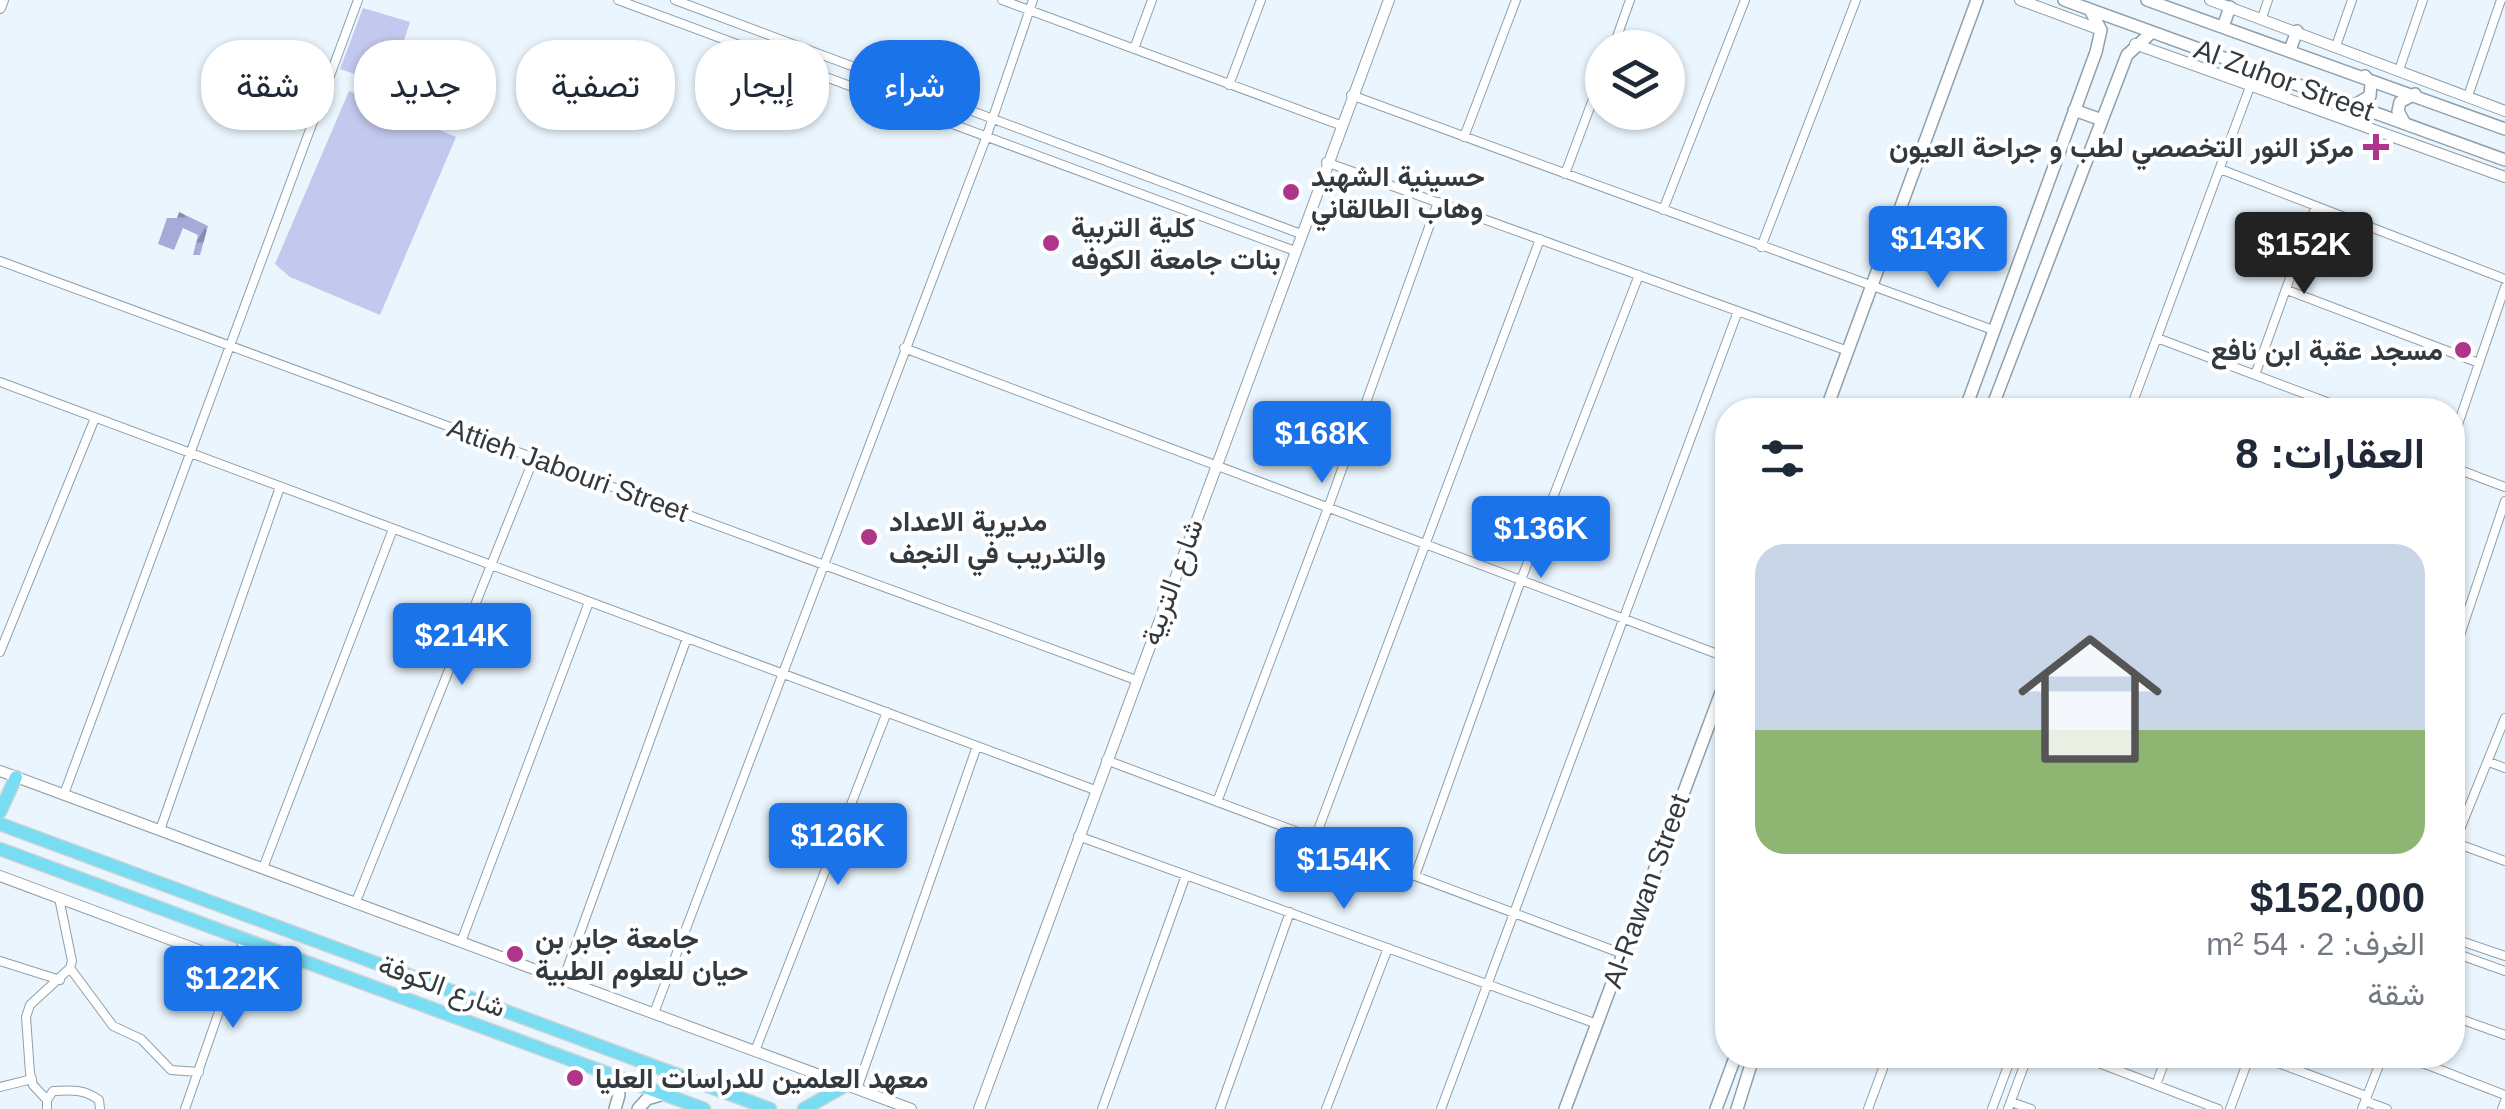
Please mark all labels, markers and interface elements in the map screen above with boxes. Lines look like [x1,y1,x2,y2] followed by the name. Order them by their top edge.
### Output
[1585,30,1685,130] map controls
[1585,30,1685,130] button: layers
[2190,33,2378,127] street label: Al Zuhor Street
[201,40,334,130] chip: شقة
[354,40,496,130] chip: جديد
[516,40,675,130] chip: تصفية
[695,40,829,130] chip: إيجار
[849,40,980,130] chip: شراء
[1889,132,2354,171] place label: مركز النور التخصصي لطب و جراحة العيون
[2363,134,2389,160] marker: مركز النور التخصصي لطب و جراحة العيون
[1311,161,1485,232] place label: حسينية الشهيد وهاب الطالقاني
[1280,181,1302,203] marker: حسينية الشهيد وهاب الطالقاني
[1868,206,2008,291] pin: $143K
[1071,212,1281,277] place label: كلية التربية بنات جامعة الكوفه
[2234,212,2374,297] pin: $152K
[1891,220,1985,256] text: $143K
[2257,226,2351,262] text: $152K
[1040,232,1062,254] marker: كلية التربية بنات جامعة الكوفه
[2211,335,2443,370] place label: مسجد عقبة ابن نافع
[2452,339,2474,361] marker: مسجد عقبة ابن نافع
[1252,401,1392,486] pin: $168K
[443,412,693,528] street label: Attieh Jabouri Street
[1275,415,1369,451] text: $168K
[2235,430,2425,477] text: العقارات: 8
[1755,431,1810,486] icon: filters
[1471,496,1611,581] pin: $136K
[889,506,1106,577] place label: مديرية الاعداد والتدريب في النجف
[1494,510,1588,546] text: $136K
[1135,515,1212,650] street label: شارع التربية
[858,526,880,548] marker: مديرية الاعداد والتدريب في النجف
[392,603,532,688] pin: $214K
[2000,609,2180,789] icon: home
[415,617,509,653] text: $214K
[1597,790,1696,992] street label: Al-Rawan Street
[768,803,908,888] pin: $126K
[791,817,885,853] text: $126K
[1274,827,1414,912] pin: $154K
[1297,841,1391,877] text: $154K
[2250,874,2425,921] text: $152,000
[535,923,748,989] place label: جامعة جابر بن حيان للعلوم الطبية
[2206,926,2425,962] text: الغرف: 2 · 54 m²
[504,943,526,965] marker: جامعة جابر بن حيان للعلوم الطبية
[163,946,303,1031] pin: $122K
[373,949,510,1026] street label: شارع الكوفة
[186,960,280,996] text: $122K
[2367,976,2425,1012] text: شقة
[595,1063,928,1096] place label: معهد العلمين للدراسات العليا
[564,1067,586,1089] marker: معهد العلمين للدراسات العليا

